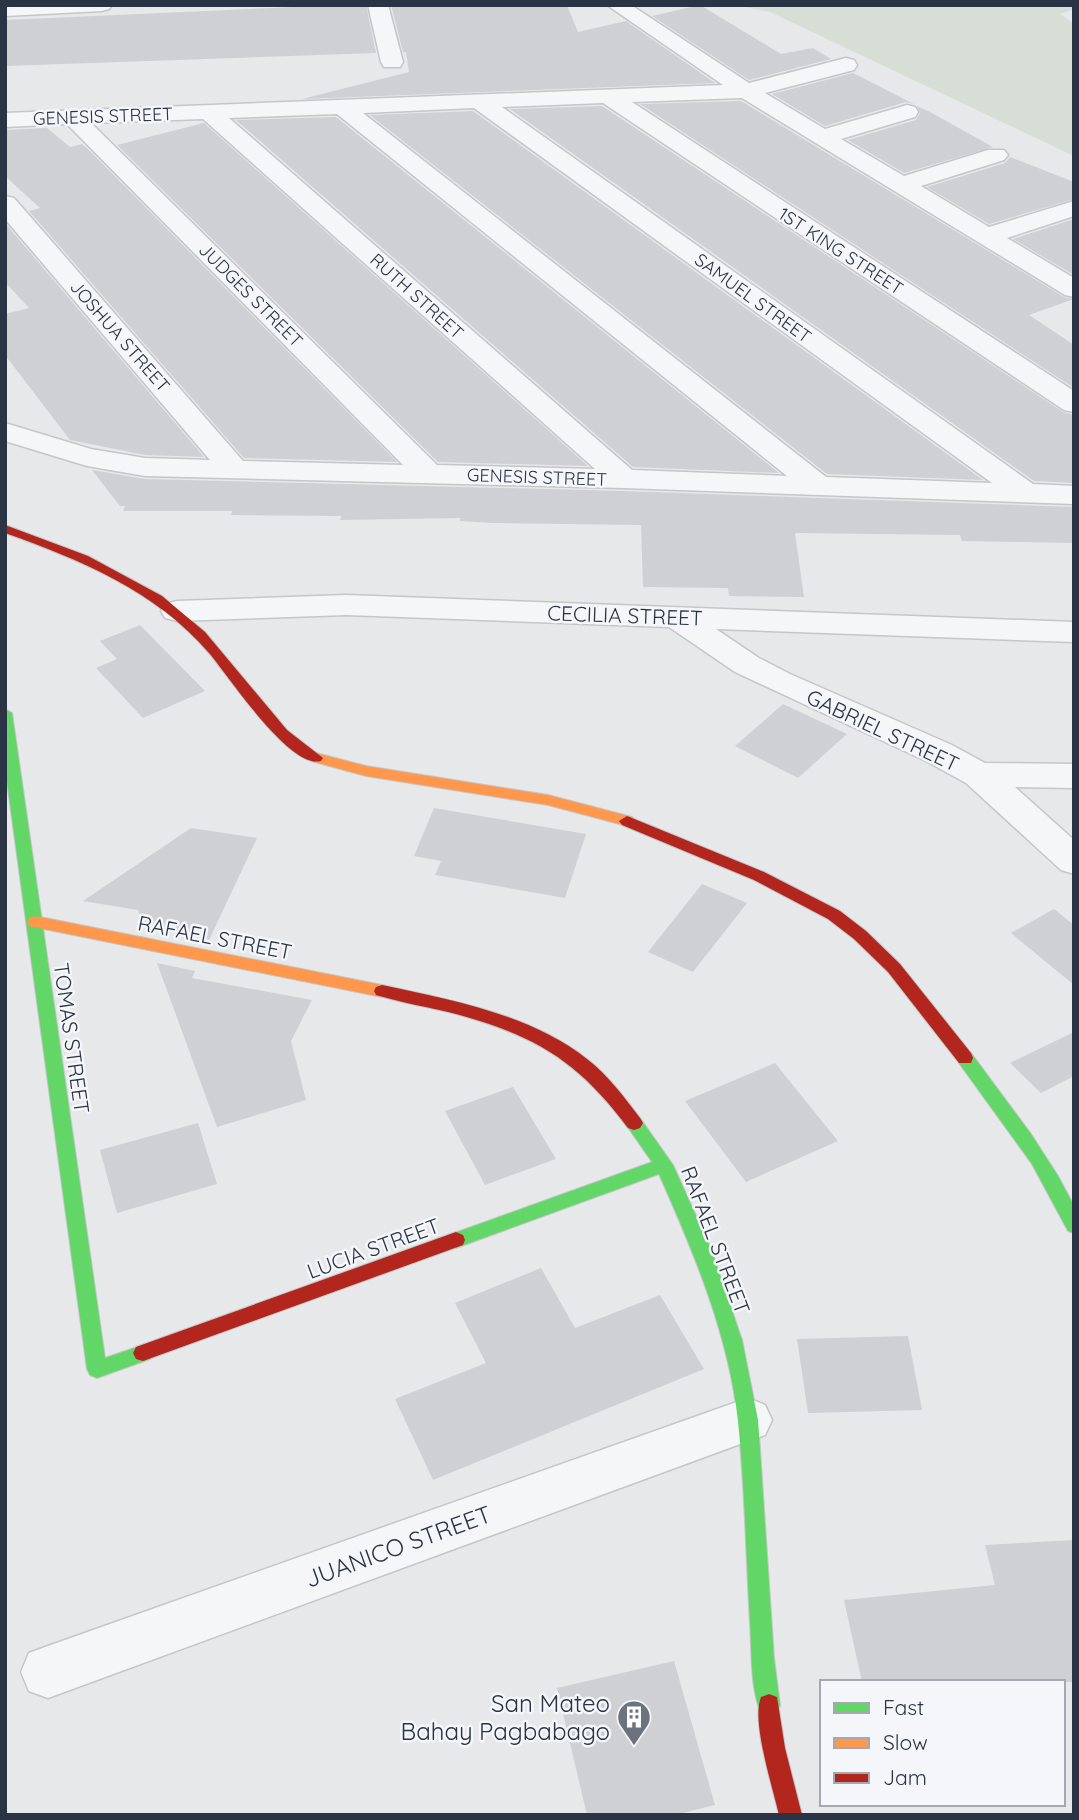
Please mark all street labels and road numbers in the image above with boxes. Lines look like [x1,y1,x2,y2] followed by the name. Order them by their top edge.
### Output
[33,102,174,130] street label: GENESIS STREET
[774,202,908,300] street label: 1ST KING STREET
[194,238,308,352] street label: JUDGES STREET
[365,248,469,344] street label: RUTH STREET
[690,248,816,348] street label: SAMUEL STREET
[65,275,175,397] street label: JOSHUA STREET
[467,463,608,491] street label: GENESIS STREET
[547,599,703,631] street label: CECILIA STREET
[803,683,963,777] street label: GABRIEL STREET
[136,909,294,965] street label: RAFAEL STREET
[49,961,95,1115] street label: TOMAS STREET
[676,1162,756,1318] street label: RAFAEL STREET
[303,1212,443,1284] street label: LUCIA STREET
[301,1498,495,1594] street label: JUANICO STREET

